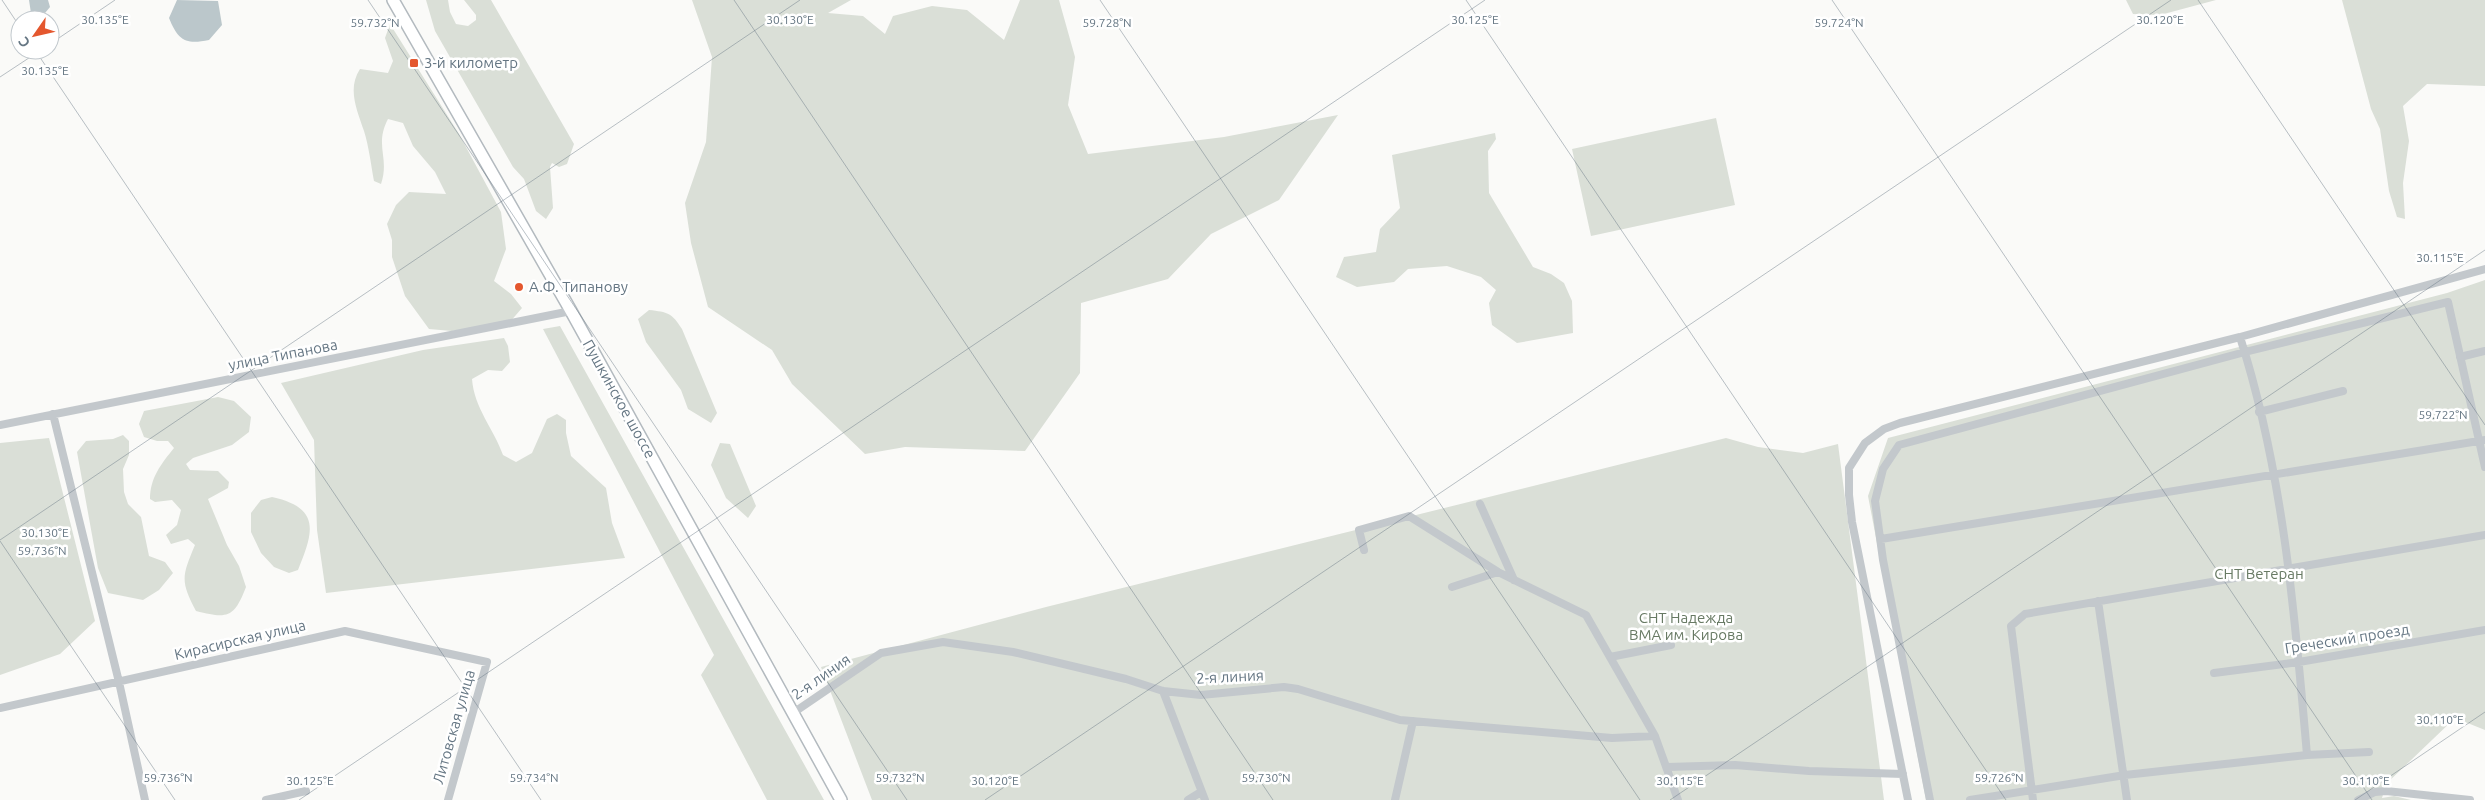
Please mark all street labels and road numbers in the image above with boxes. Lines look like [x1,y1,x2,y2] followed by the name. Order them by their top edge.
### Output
[227,336,339,373] street label: улица Типанова
[580,336,659,461] street label: Пушкинское шоссе
[173,616,307,663] street label: Кирасирская улица
[2283,620,2411,657] street label: Греческий проезд
[788,650,853,703] street label: 2-я линия
[1196,666,1264,687] street label: 2-я линия
[429,668,478,786] street label: Литовская улица

